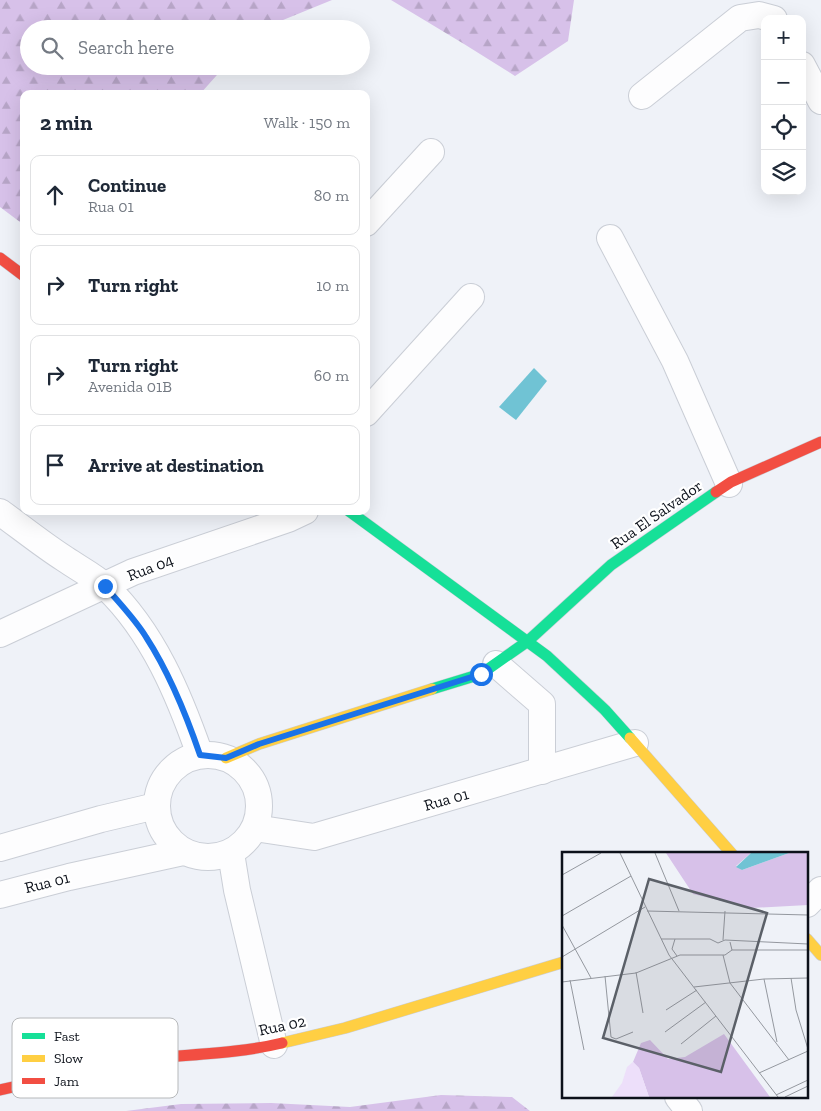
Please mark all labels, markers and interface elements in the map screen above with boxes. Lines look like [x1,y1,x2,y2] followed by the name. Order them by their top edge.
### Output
[761,15,806,195] map controls
[761,15,806,60] button: +
[20,20,370,75] search box
[38,34,66,62] icon: search
[78,36,174,59] text: Search here
[761,60,806,105] button: −
[761,105,806,150] button: locate
[40,110,92,135] text: 2 min
[264,113,350,132] text: Walk · 150 m
[761,150,806,195] button: layers
[88,174,166,197] text: Continue
[41,181,69,209] icon: ahead
[314,186,349,205] text: 80 m
[88,197,134,216] text: Rua 01
[41,271,69,299] icon: right
[88,274,178,297] text: Turn right
[316,276,349,295] text: 10 m
[88,354,178,377] text: Turn right
[41,361,69,389] icon: right
[314,366,349,385] text: 60 m
[88,377,172,396] text: Avenida 01B
[41,451,69,479] icon: arrive
[88,454,264,477] text: Arrive at destination
[607,476,706,553] street label: Rua El Salvador
[124,550,176,585] street label: Rua 04
[94,575,117,598] route end
[470,663,493,686] route start
[422,784,471,815] street label: Rua 01
[562,852,808,1098] inset map
[23,868,72,897] street label: Rua 01
[257,1011,307,1040] street label: Rua 02
[12,1018,178,1098] legend
[54,1028,81,1045] text: Fast
[54,1050,83,1067] text: Slow
[54,1073,79,1090] text: Jam

